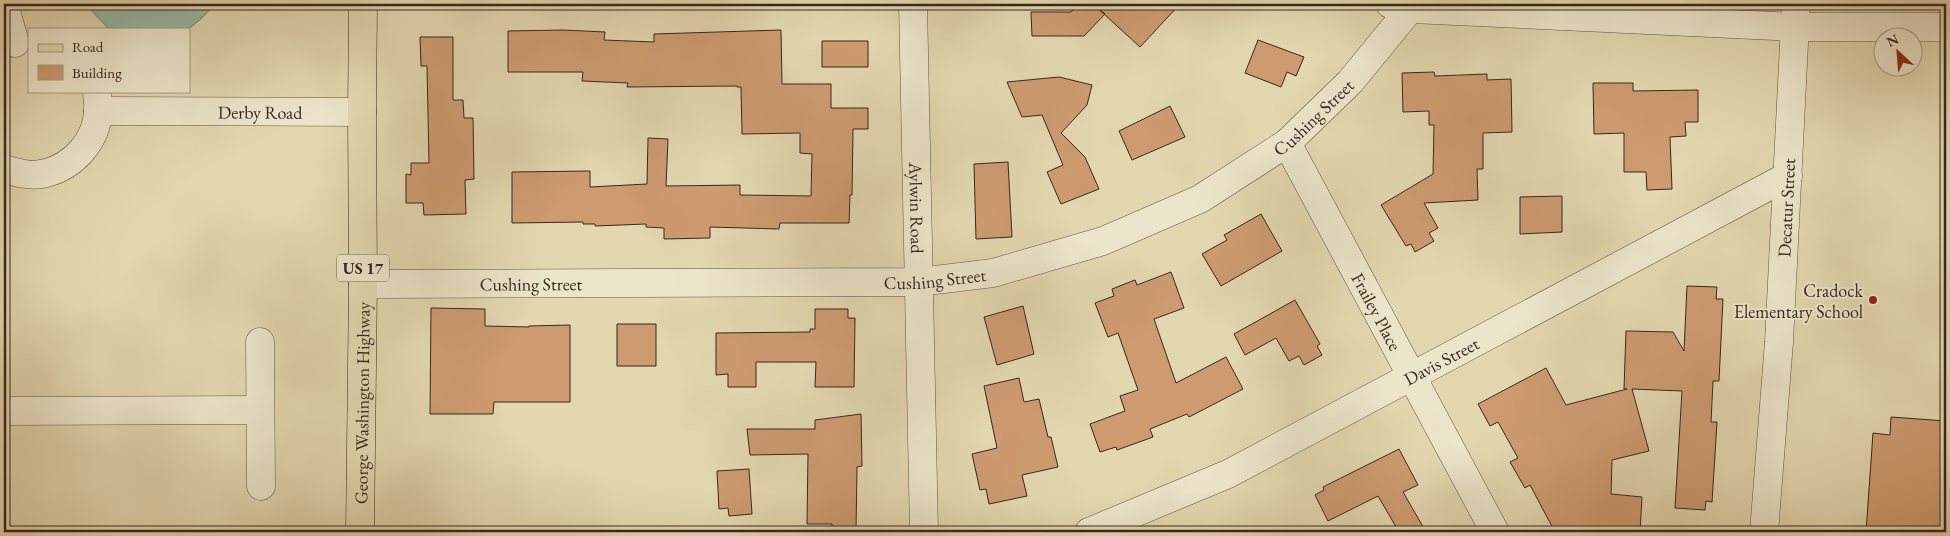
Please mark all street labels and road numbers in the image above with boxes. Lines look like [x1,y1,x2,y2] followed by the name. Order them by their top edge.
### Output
[1269,73,1358,160] street label: Cushing Street
[218,100,303,123] street label: Derby Road
[1772,157,1800,258] street label: Decatur Street
[905,161,930,255] street label: Aylwin Road
[337,254,389,282] road number: US 17
[884,262,987,294] street label: Cushing Street
[1347,268,1407,354] street label: Frailey Place
[480,272,583,295] street label: Cushing Street
[349,302,374,504] street label: George Washington Highway
[1400,331,1483,390] street label: Davis Street

